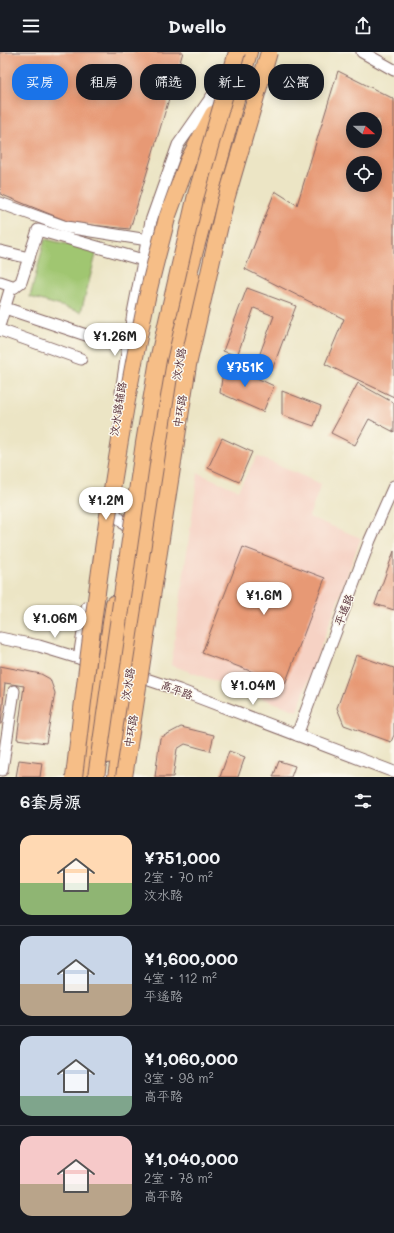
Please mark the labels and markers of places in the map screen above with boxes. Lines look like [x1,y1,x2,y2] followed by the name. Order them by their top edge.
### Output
[82,323,148,357] pin: ¥1.26M
[217,354,273,388] pin: ¥751K
[78,487,134,521] pin: ¥1.2M
[236,582,292,616] pin: ¥1.6M
[22,605,88,639] pin: ¥1.06M
[220,672,286,706] pin: ¥1.04M

